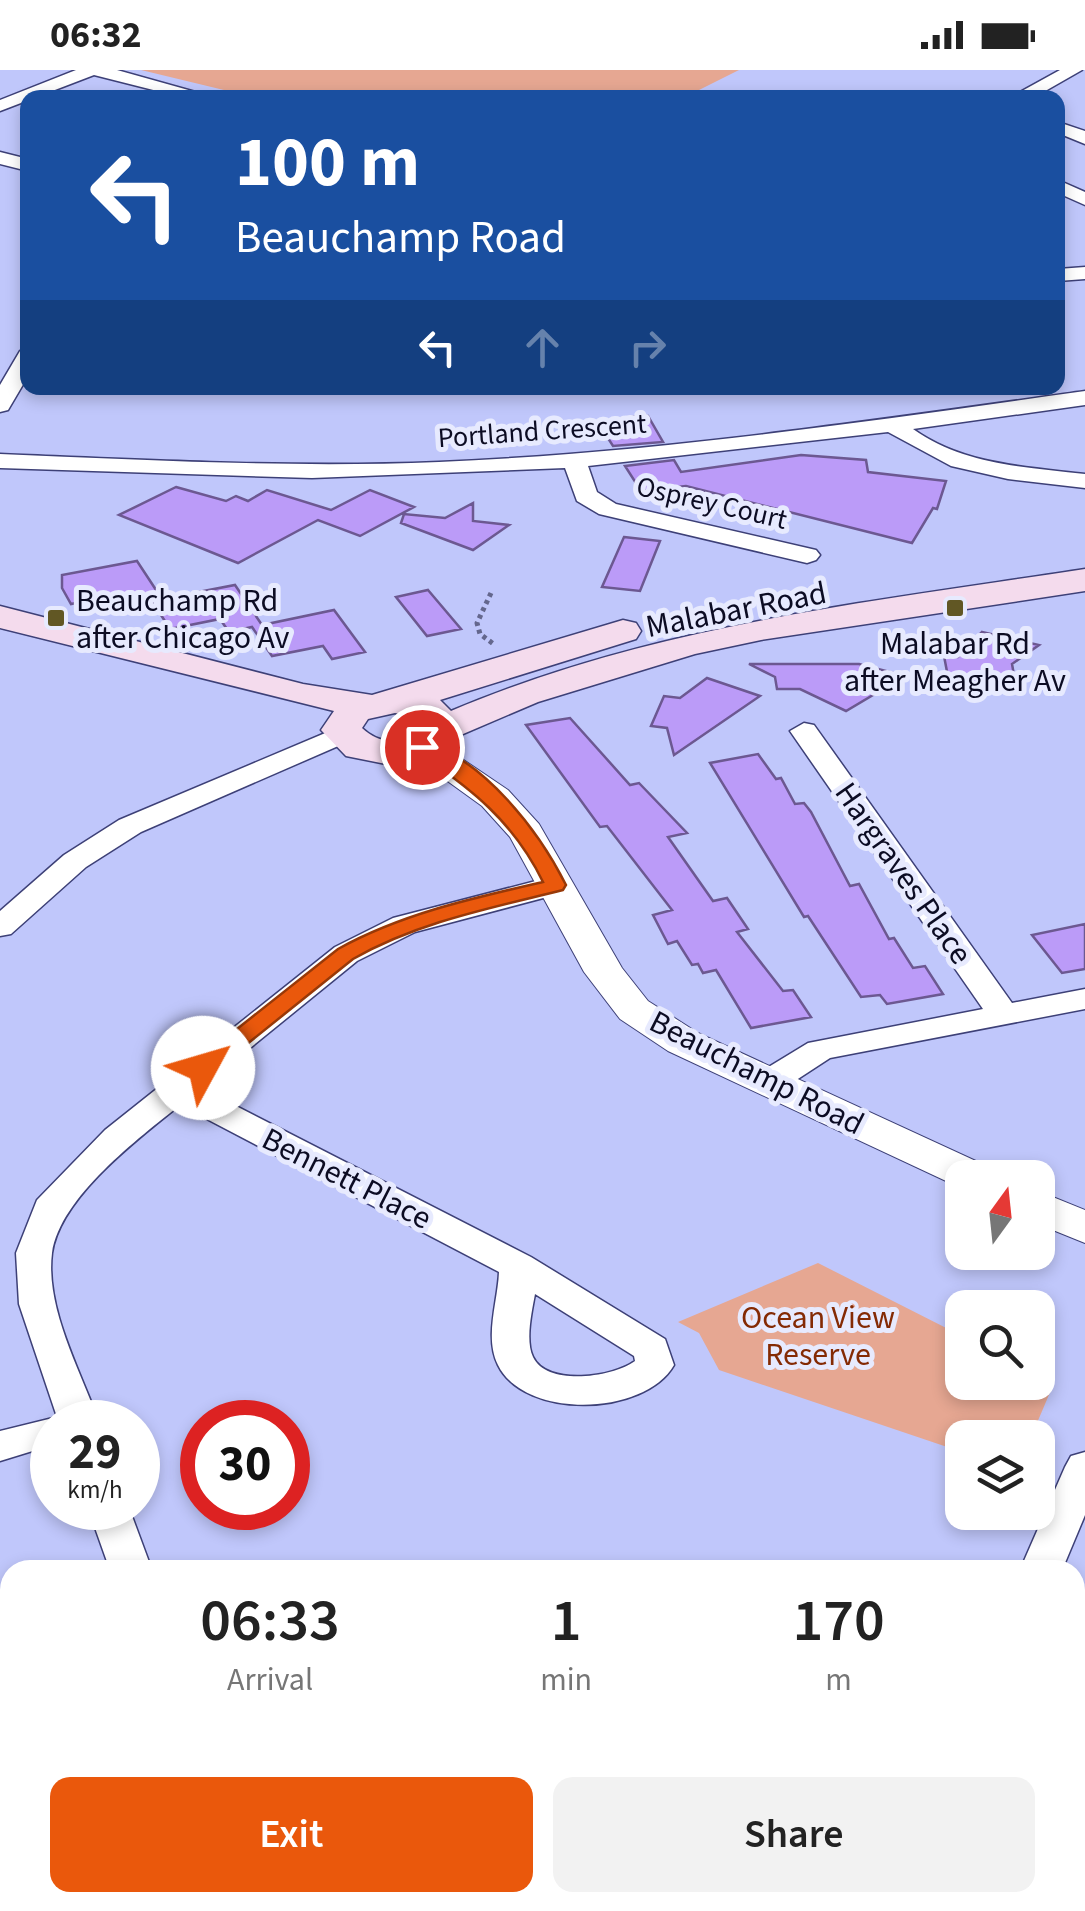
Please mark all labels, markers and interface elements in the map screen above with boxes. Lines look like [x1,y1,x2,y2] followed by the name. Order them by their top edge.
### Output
[50,8,142,62] text: 06:32
[235,113,420,213] text: 100 m
[70,130,200,260] icon: left
[235,206,566,270] text: Beauchamp Road
[410,320,465,375] icon: left
[515,320,570,375] icon: ahead
[620,320,675,375] icon: right
[436,404,648,458] street label: Portland Crescent
[632,466,792,540] street label: Osprey Court
[642,570,831,650] street label: Malabar Road
[76,578,290,661] place label: Beauchamp Rd after Chicago Av
[944,597,966,619] marker: Malabar Rd after Meagher Av
[45,607,67,629] marker: Beauchamp Rd after Chicago Av
[844,621,1066,704] place label: Malabar Rd after Meagher Av
[380,705,465,790] pin
[395,720,450,775] icon: arrive
[823,773,983,974] street label: Hargraves Place
[641,999,872,1147] street label: Beauchamp Road
[151,1016,255,1120] position arrow
[254,1116,439,1241] street label: Bennett Place
[945,1160,1055,1270] north arrow
[945,1160,1055,1530] map controls
[945,1290,1055,1400] button: search
[741,1295,895,1378] park label: Ocean View Reserve
[180,1400,310,1530] speed limit sign: 30
[69,1417,121,1488] text: 29
[945,1420,1055,1530] button: layers
[67,1472,123,1508] text: km/h
[200,1579,340,1664] text: 06:33
[551,1579,582,1664] text: 1
[792,1579,885,1664] text: 170
[227,1657,313,1703] text: Arrival
[540,1657,592,1703] text: min
[825,1657,852,1703] text: m
[50,1777,533,1892] button: Exit
[553,1777,1035,1892] button: Share

